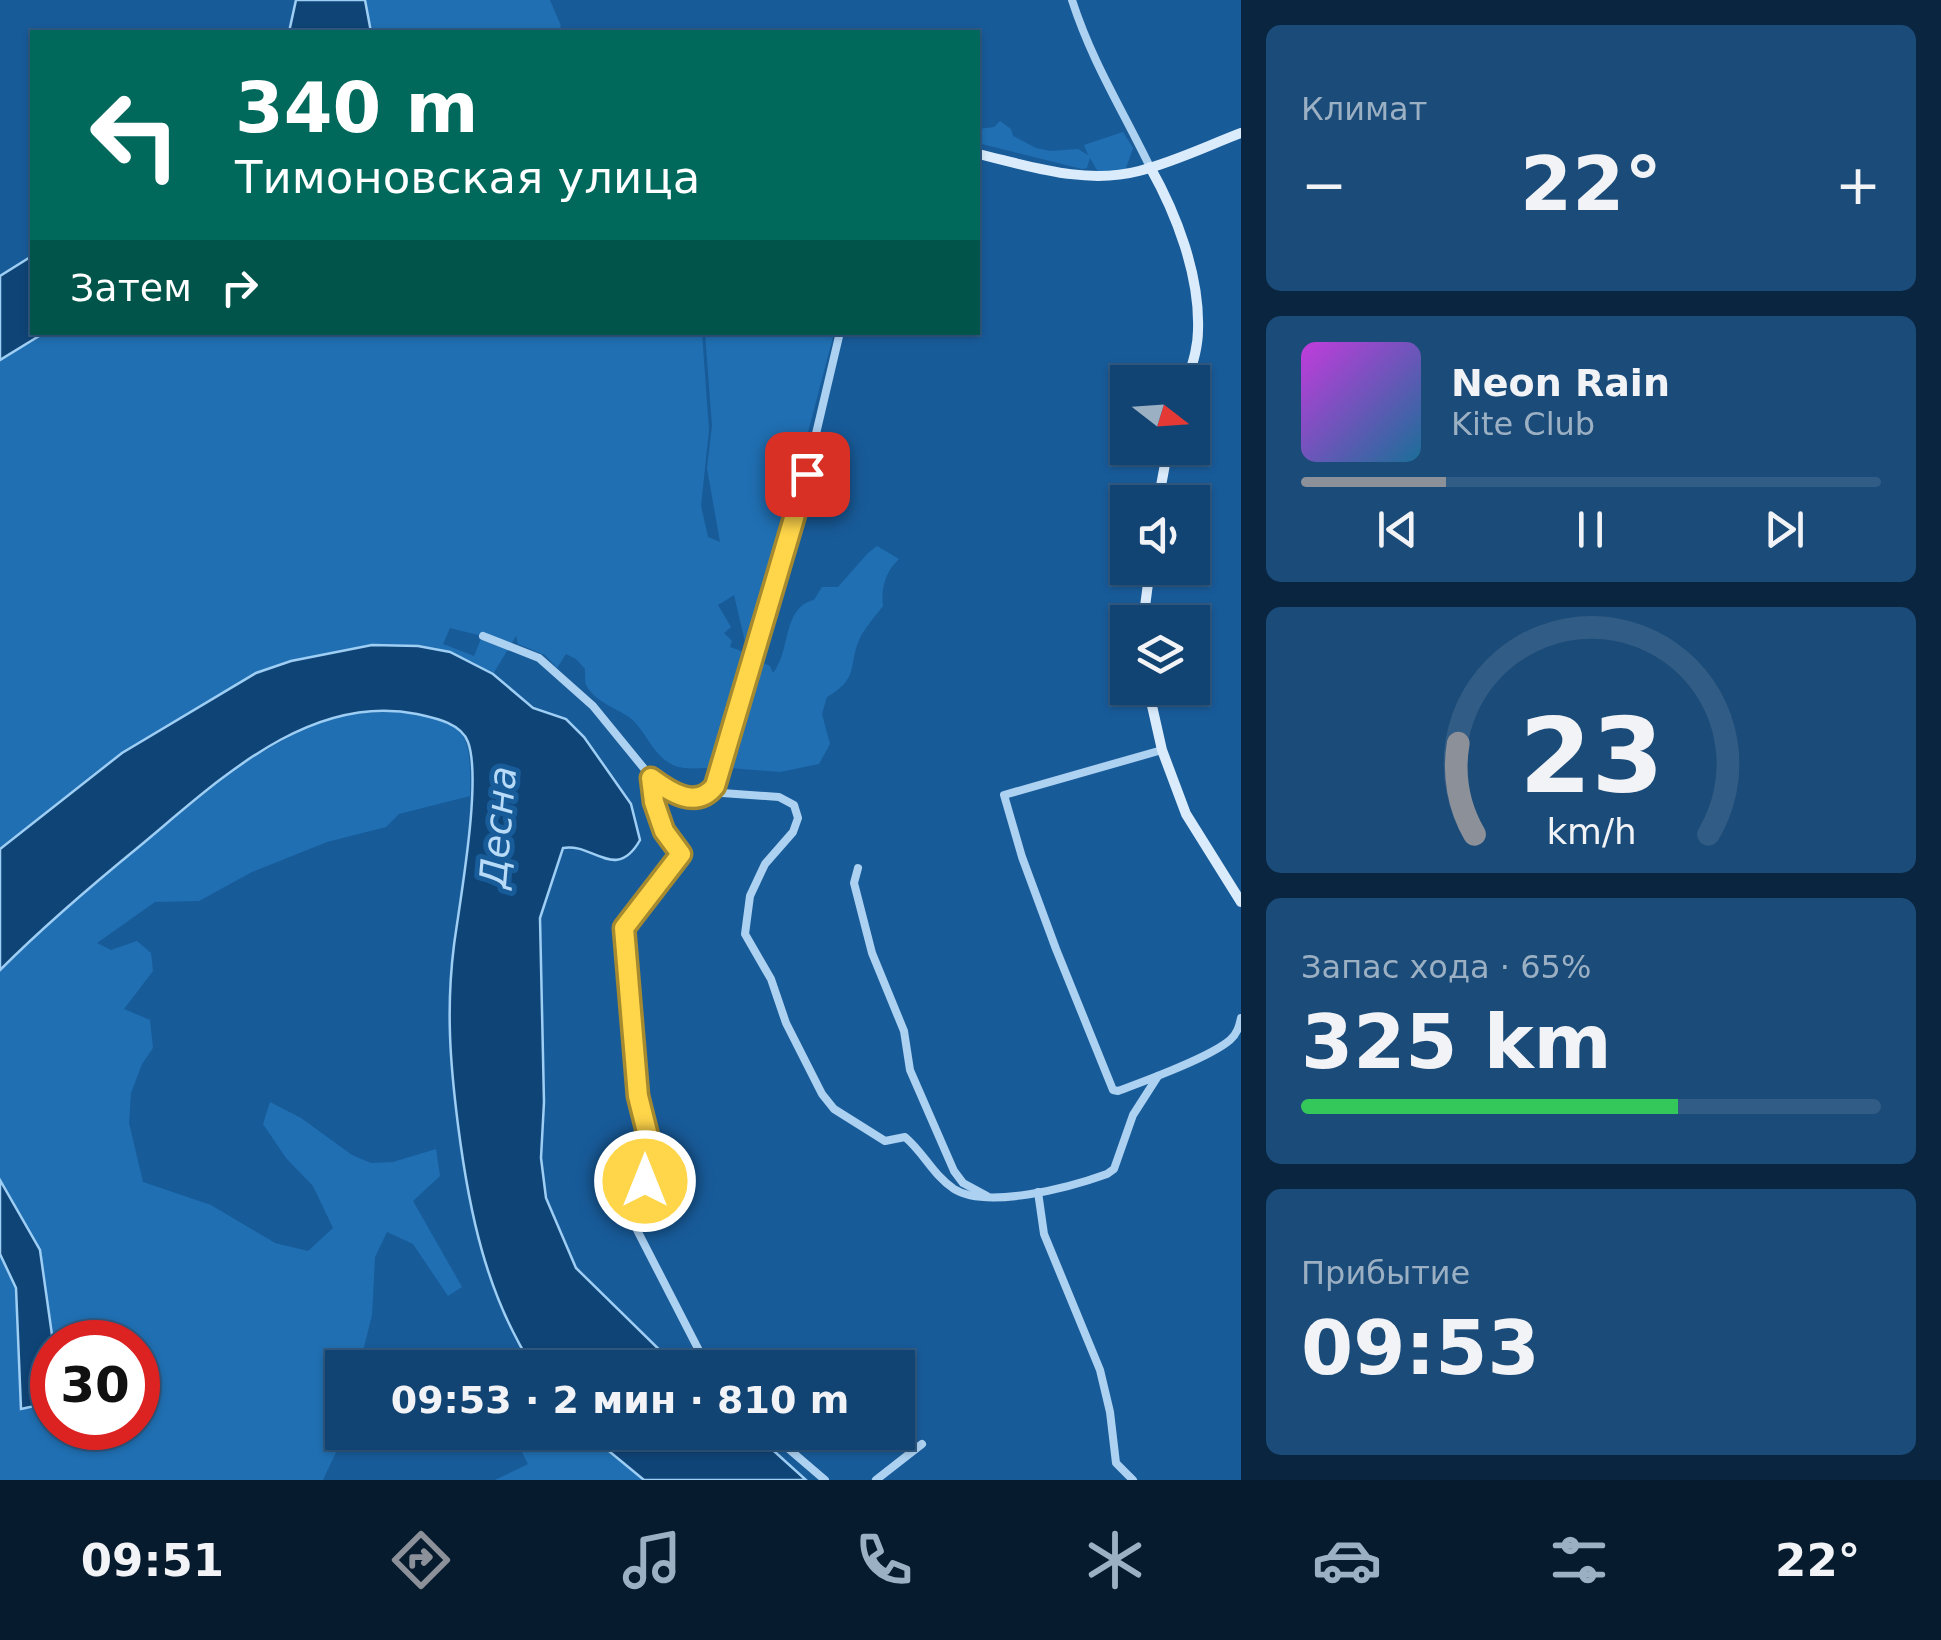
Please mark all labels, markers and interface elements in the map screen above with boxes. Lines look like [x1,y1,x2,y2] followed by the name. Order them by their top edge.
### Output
[235,67,478,149] text: 340 m
[70,70,200,200] icon: left
[1301,90,1427,128] text: Климат
[1520,140,1662,228] text: 22°
[235,151,700,204] text: Тимоновская улица
[1301,153,1347,217] text: −
[1835,153,1881,217] text: +
[212,260,267,315] icon: right
[70,266,192,310] text: Затем
[1451,361,1670,405] text: Neon Rain
[1110,365,1210,465] north arrow
[1110,365,1210,705] map controls
[1451,405,1595,443] text: Kite Club
[765,432,850,517] pin
[780,447,835,502] icon: arrive
[1110,485,1210,585] button: sound
[1370,502,1425,557] icon: previous
[1563,502,1618,557] icon: pause
[1757,502,1812,557] icon: next
[1110,605,1210,705] button: layers
[1519,695,1663,817] text: 23
[471,764,525,892] water label: Десна
[1546,811,1636,852] text: km/h
[1301,948,1591,986] text: Запас хода · 65%
[1301,998,1612,1086] text: 325 km
[593,1129,697,1233] position arrow
[1301,1254,1470,1292] text: Прибытие
[1301,1304,1540,1392] text: 09:53
[30,1320,160,1450] speed limit sign: 30
[391,1378,849,1422] text: 09:53 · 2 мин · 810 m
[386,1525,456,1595] icon: directions
[617,1525,687,1595] icon: music
[849,1525,919,1595] icon: phone
[1080,1525,1150,1595] icon: climate
[1312,1525,1382,1595] icon: car
[1544,1525,1614,1595] icon: filters
[81,1534,224,1587] text: 09:51
[1775,1534,1860,1587] text: 22°

